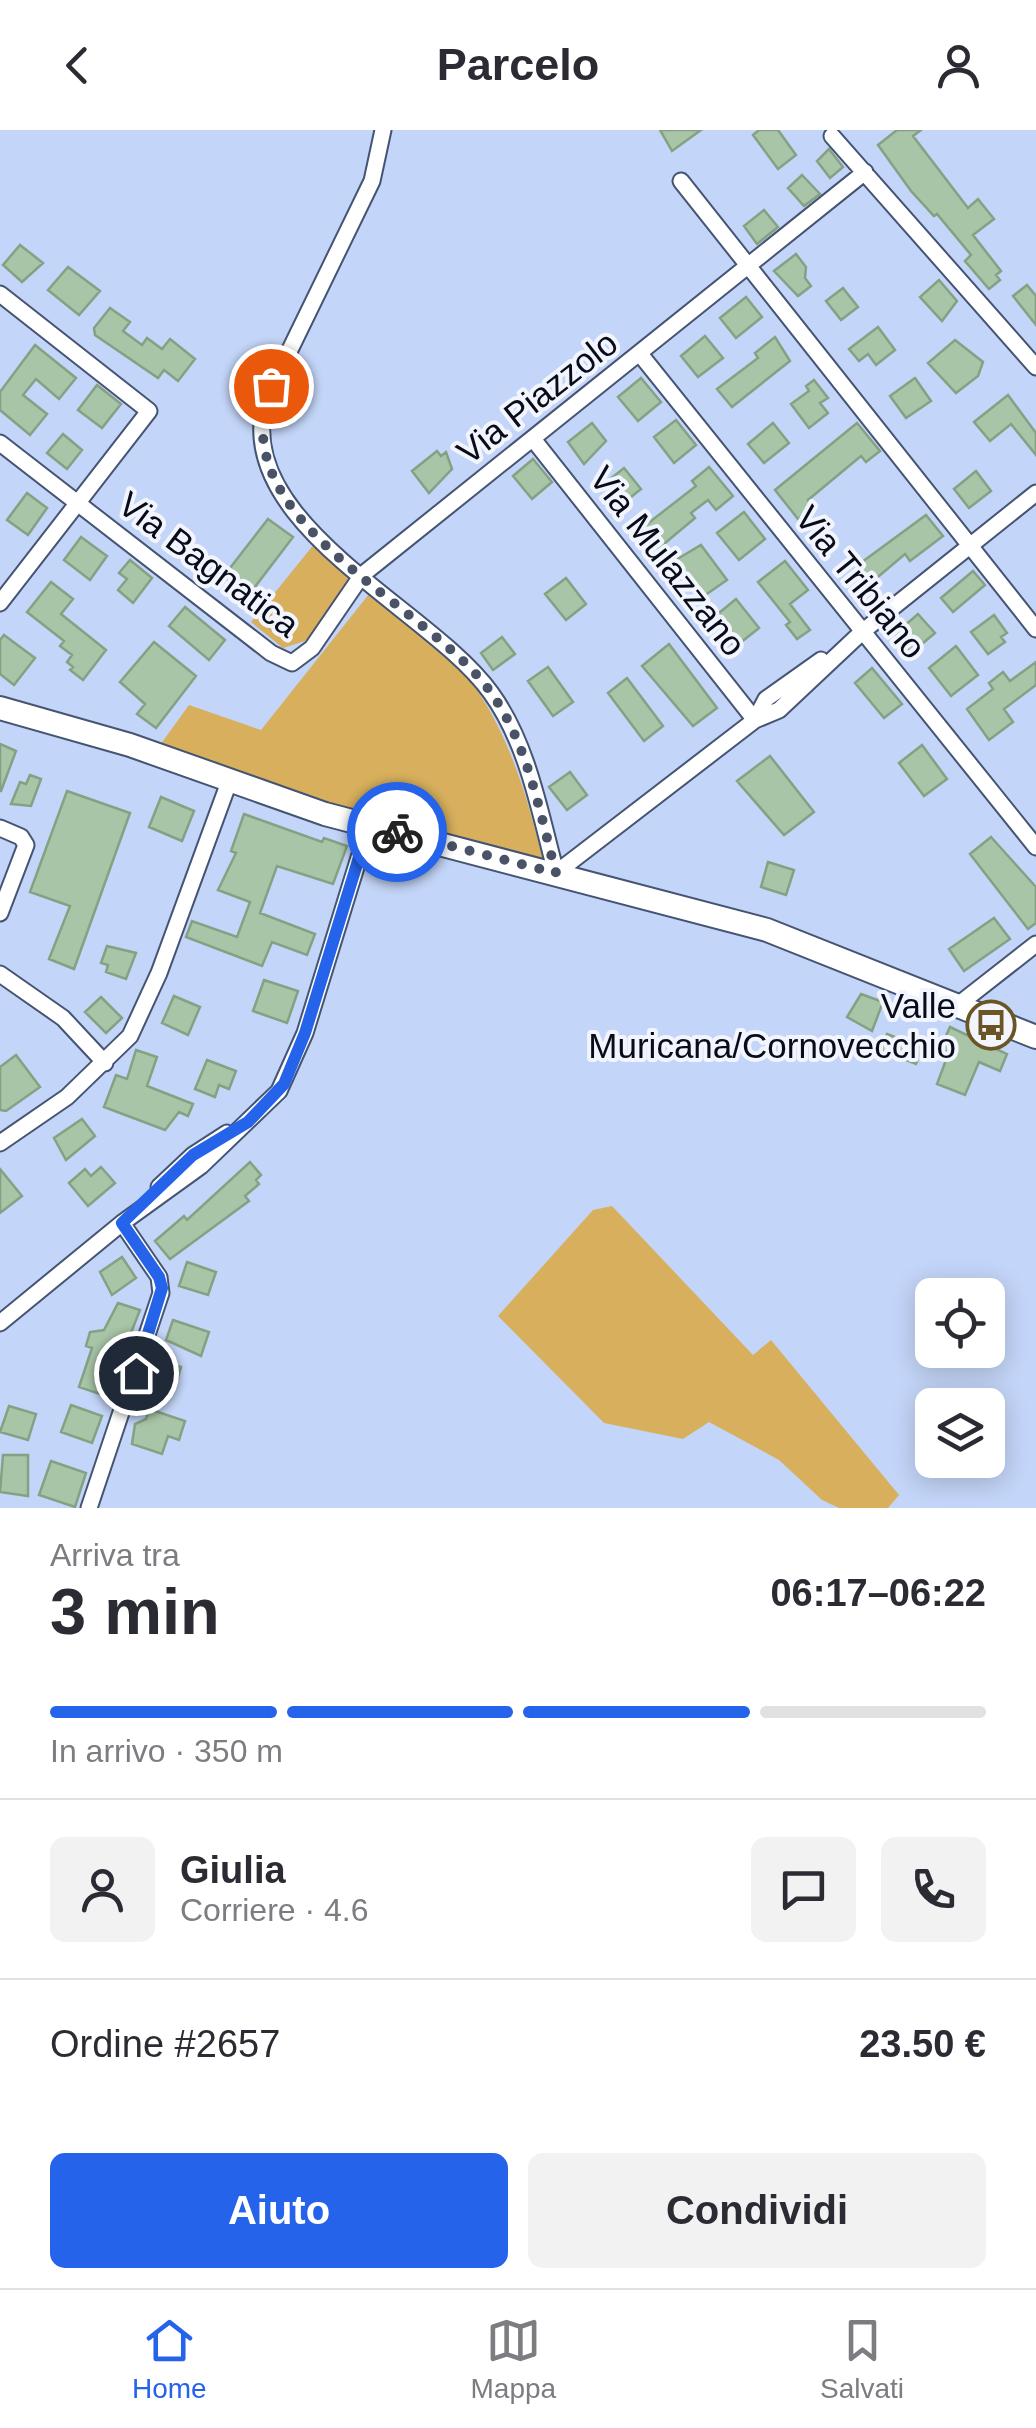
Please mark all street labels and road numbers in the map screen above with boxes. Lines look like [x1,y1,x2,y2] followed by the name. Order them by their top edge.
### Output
[449,323,625,471] street label: Via Piazzolo
[582,459,754,663] street label: Via Mulazzano
[111,484,307,645] street label: Via Bagnatica
[788,498,934,666] street label: Via Tribiano

